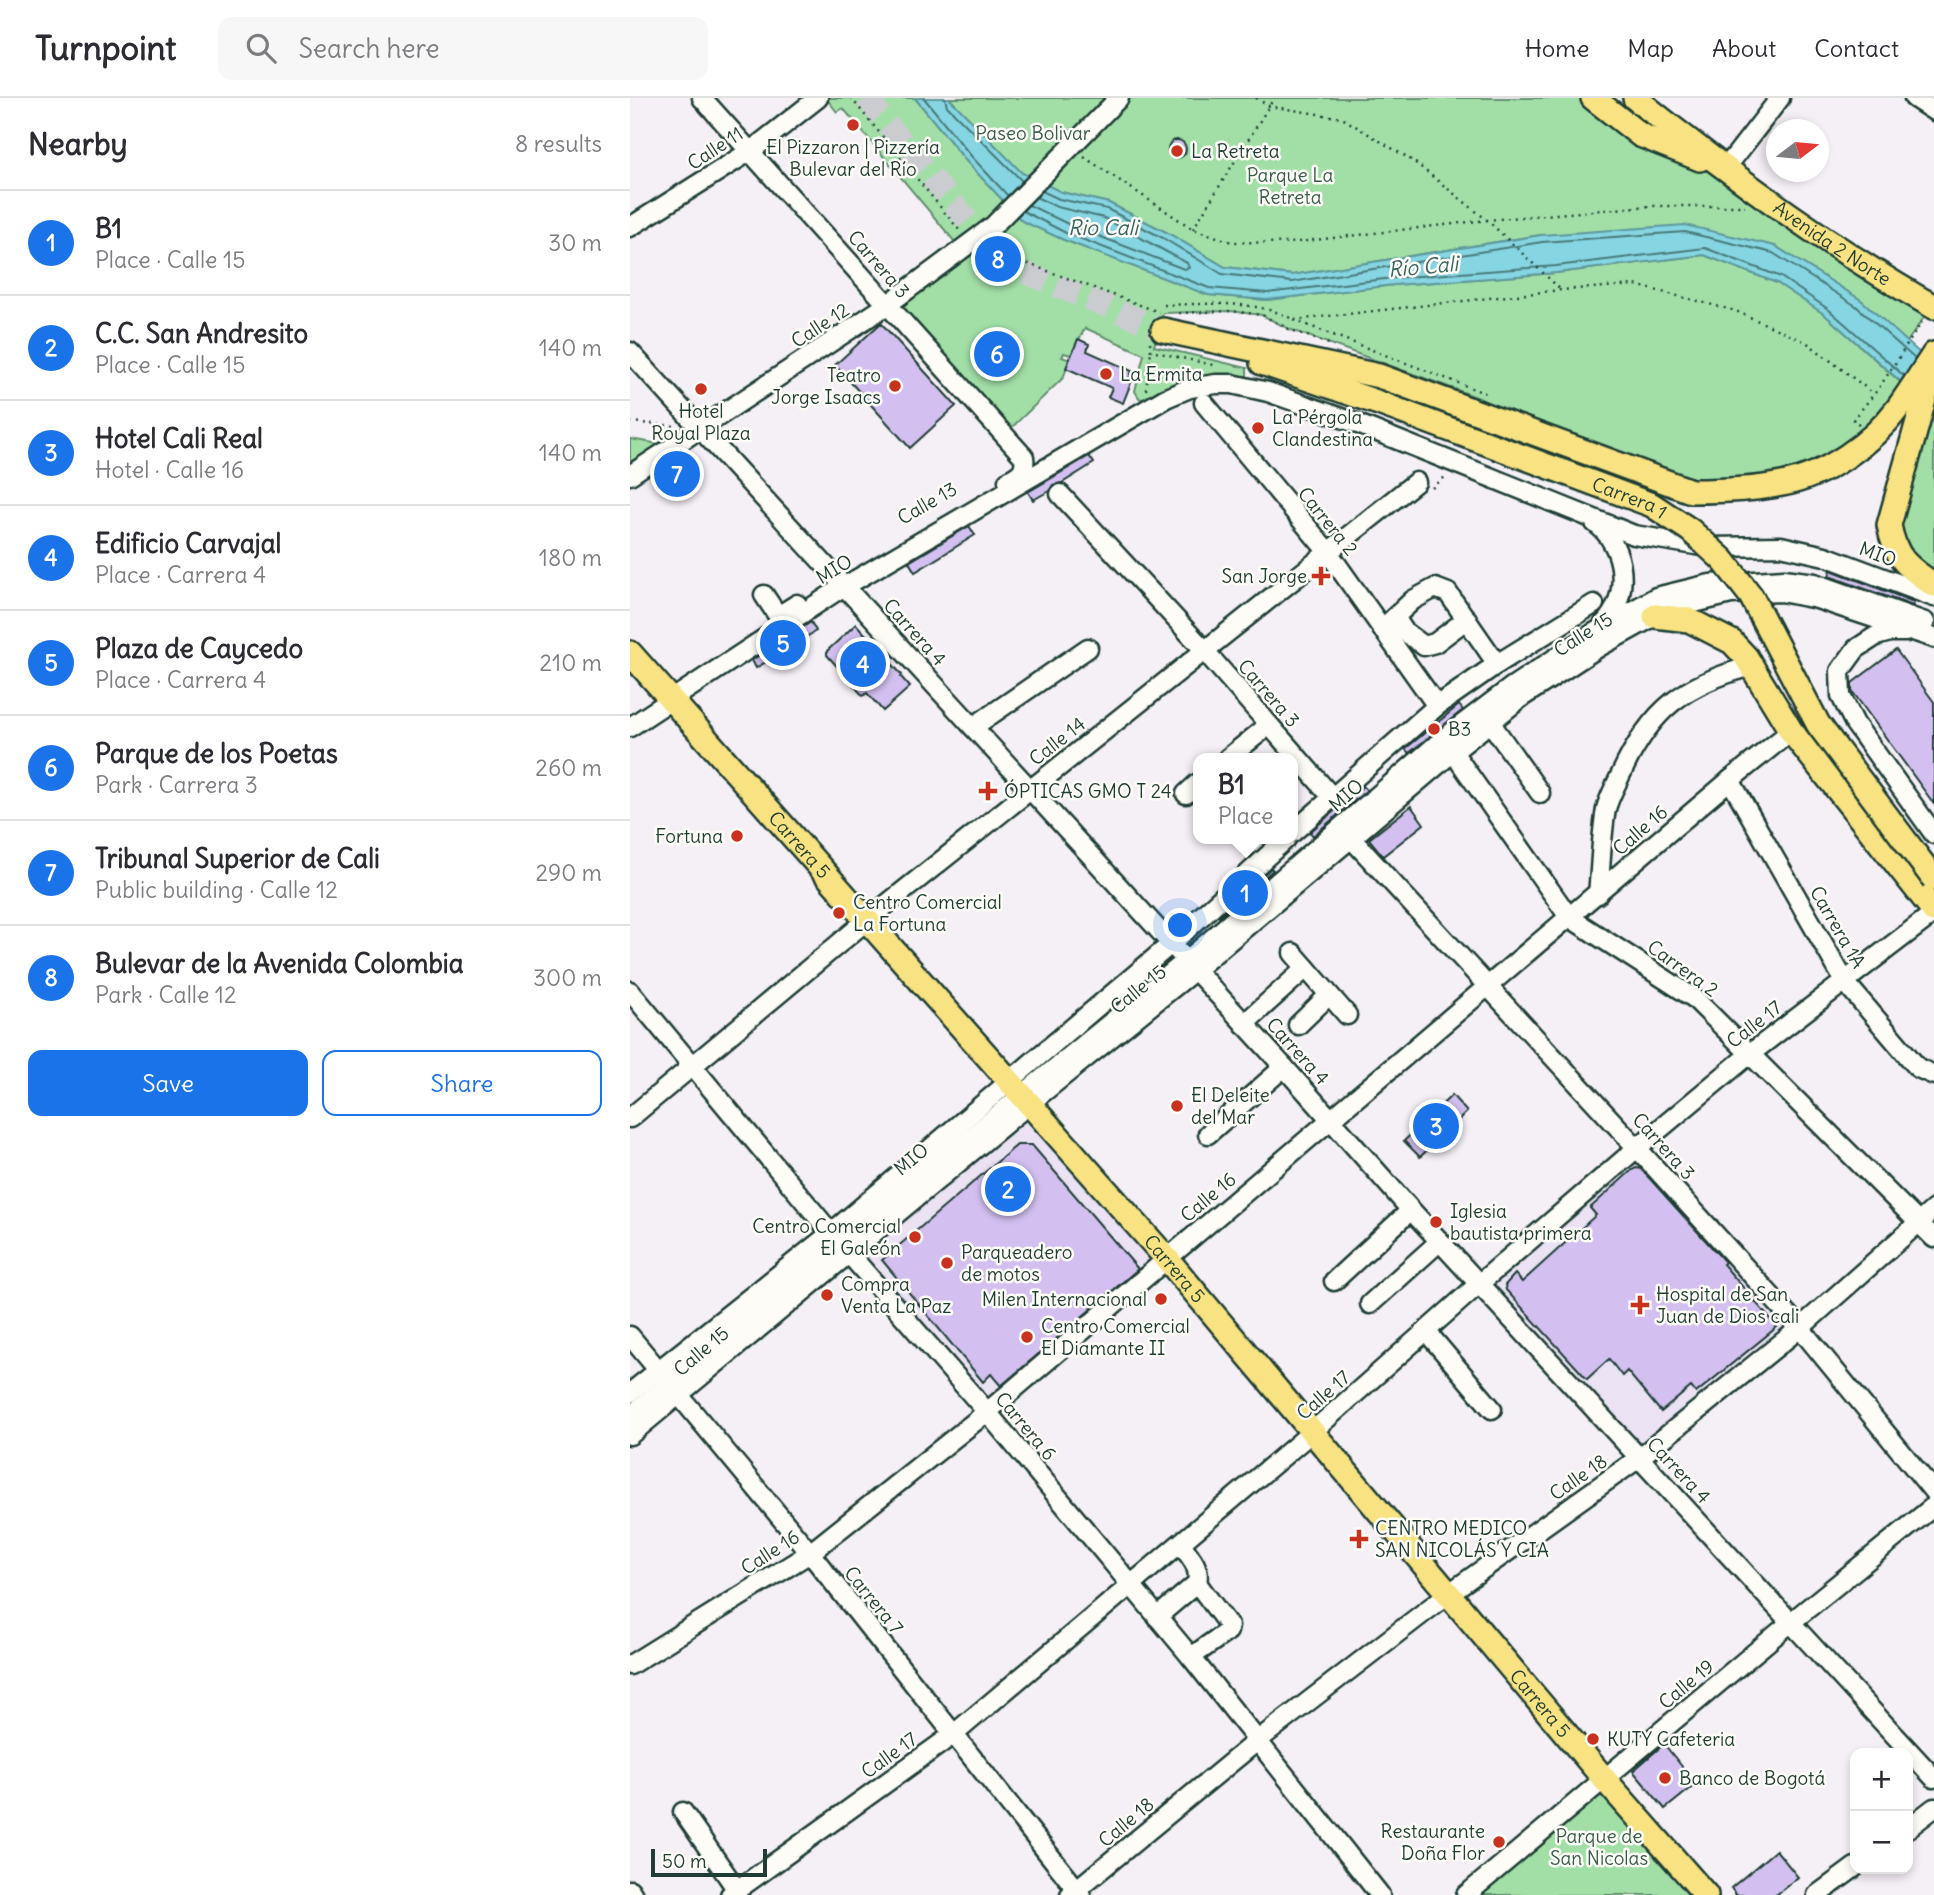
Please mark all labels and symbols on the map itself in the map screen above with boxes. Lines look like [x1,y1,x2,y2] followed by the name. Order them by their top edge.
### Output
[845,117,861,133] marker: El Pizzaron | Pizzería Bulevar del Río
[1766,119,1829,182] north arrow
[683,121,747,175] street label: Calle 11
[975,121,1091,145] park label: Paseo Bolivar
[766,135,940,181] place label: El Pizzaron | Pizzería Bulevar del Río
[1191,139,1280,163] place label: La Retreta
[1169,143,1185,159] marker: La Retreta
[1247,163,1333,209] park label: Parque La Retreta
[1769,195,1896,291] street label: Avenida 2 Norte
[1068,214,1140,241] water label: Rio Cali
[843,225,915,303] street label: Carrera 3
[975,233,1021,285] pin: 8
[1387,250,1461,283] water label: Río Cali
[786,297,854,353] street label: Calle 12
[974,328,1020,380] pin: 6
[1120,362,1203,386] place label: La Ermita
[771,363,881,409] place label: Teatro Jorge Isaacs
[1098,366,1114,382] marker: La Ermita
[887,378,903,394] marker: Teatro Jorge Isaacs
[693,381,709,397] marker: Hotel Royal Plaza
[651,399,751,445] place label: Hotel Royal Plaza
[1272,405,1373,451] place label: La Pérgola Clandestina
[1250,420,1266,436] marker: La Pérgola Clandestina
[654,448,700,500] pin: 7
[1589,472,1672,524] street label: Carrera 1
[893,476,961,530] street label: Calle 13
[1293,482,1363,560] street label: Carrera 2
[1856,536,1900,572] street label: MIO
[811,549,857,589] street label: MIO
[1221,564,1307,588] place label: San Jorge
[1313,568,1329,584] marker: San Jorge
[879,593,951,671] street label: Carrera 4
[1549,607,1617,661] street label: Calle 15
[760,617,806,669] pin: 5
[840,638,886,690] pin: 4
[1233,654,1305,732] street label: Carrera 3
[1024,712,1090,770] street label: Calle 14
[1448,717,1471,741] place label: B3
[1426,721,1442,737] marker: B3
[1324,773,1368,817] street label: MIO
[1004,779,1172,803] place label: ÓPTICAS GMO T 24
[978,781,998,801] marker: ÓPTICAS GMO T 24
[1608,800,1672,860] street label: Calle 16
[764,806,836,883] street label: Carrera 5
[655,824,723,848] place label: Fortuna
[729,828,745,844] marker: Fortuna
[1222,867,1268,919] pin: 1
[1805,882,1871,972] street label: Carrera 1A
[853,890,1002,936] place label: Centro Comercial La Fortuna
[831,905,847,921] marker: Centro Comercial La Fortuna
[1163,908,1197,942] your location
[1643,934,1723,1002] street label: Carrera 2
[1105,959,1171,1019] street label: Calle 15
[1722,995,1786,1053] street label: Calle 17
[1262,1012,1334,1090] street label: Carrera 4
[1191,1083,1270,1129] place label: El Deleite del Mar
[1169,1098,1185,1114] marker: El Deleite del Mar
[1413,1100,1459,1152] pin: 3
[1628,1107,1700,1185] street label: Carrera 3
[889,1138,933,1180] street label: MIO
[985,1163,1031,1215] pin: 2
[1175,1167,1241,1227] street label: Calle 16
[1450,1199,1592,1245] place label: Iglesia bautista primera
[752,1214,901,1260] place label: Centro Comercial El Galeón
[1428,1214,1444,1230] marker: Iglesia bautista primera
[907,1229,923,1245] marker: Centro Comercial El Galeón
[1139,1229,1211,1308] street label: Carrera 5
[961,1240,1072,1286] place label: Parqueadero de motos
[939,1255,955,1271] marker: Parqueadero de motos
[841,1272,951,1318] place label: Compra Venta La Paz
[1656,1282,1799,1328] place label: Hospital de San Juan de Dios cali
[819,1287,835,1303] marker: Compra Venta La Paz
[982,1287,1147,1311] place label: Milen Internacional
[1153,1291,1169,1307] marker: Milen Internacional
[1630,1295,1650,1315] marker: Hospital de San Juan de Dios cali
[1041,1314,1190,1360] place label: Centro Comercial El Diamante II
[668,1321,734,1381] street label: Calle 15
[1019,1329,1035,1345] marker: Centro Comercial El Diamante II
[1291,1365,1355,1425] street label: Calle 17
[990,1387,1062,1465] street label: Carrera 6
[1642,1432,1716,1508] street label: Carrera 4
[1545,1449,1611,1505] street label: Calle 18
[1375,1516,1549,1562] place label: CENTRO MEDICO SAN NICOLÁS Y CIA
[736,1524,804,1580] street label: Calle 16
[1349,1529,1369,1549] marker: CENTRO MEDICO SAN NICOLÁS Y CIA
[839,1561,909,1639] street label: Carrera 7
[1653,1654,1719,1714] street label: Calle 19
[1505,1664,1576,1742] street label: Carrera 5
[856,1727,922,1783] street label: Calle 17
[1607,1727,1735,1751] place label: KUTY Cafeteria
[1585,1731,1601,1747] marker: KUTY Cafeteria
[1679,1766,1826,1790] place label: Banco de Bogotá
[1657,1770,1673,1786] marker: Banco de Bogotá
[1093,1792,1159,1852] street label: Calle 18
[1381,1819,1485,1865] place label: Restaurante Doña Flor
[1550,1824,1648,1870] park label: Parque de San Nicolas
[1491,1834,1507,1850] marker: Restaurante Doña Flor
[651,1846,766,1878] scale bar

